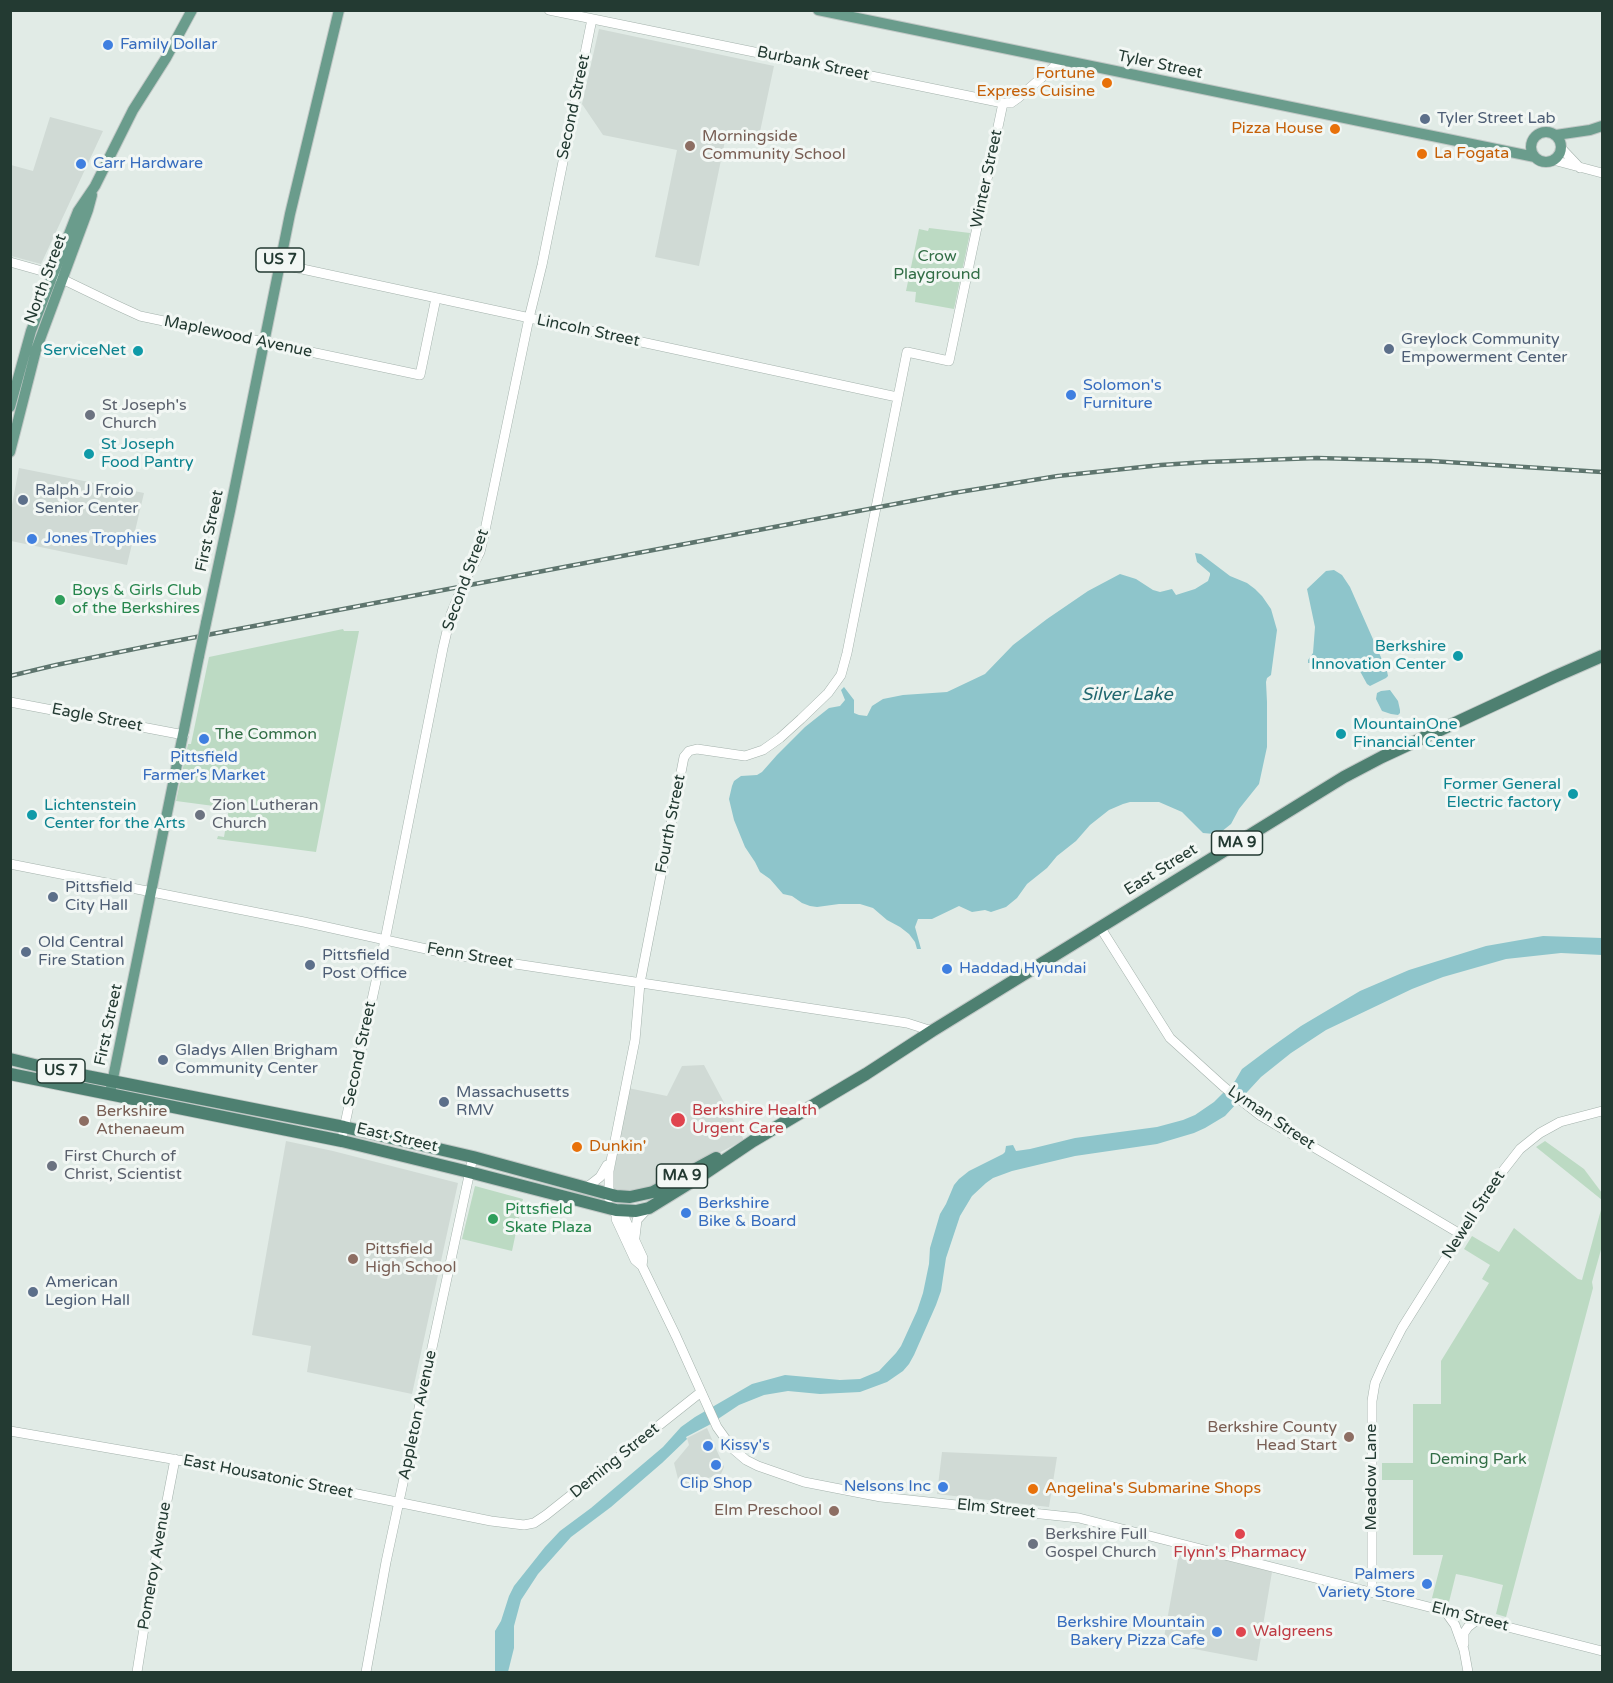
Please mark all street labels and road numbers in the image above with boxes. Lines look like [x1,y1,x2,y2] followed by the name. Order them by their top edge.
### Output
[755,43,871,85] street label: Burbank Street
[1116,47,1204,83] street label: Tyler Street
[554,53,594,161] street label: Second Street
[967,128,1007,230] street label: Winter Street
[21,231,71,327] street label: North Street
[256,248,304,272] road number: US 7
[535,311,641,351] street label: Lincoln Street
[162,312,314,362] street label: Maplewood Avenue
[192,488,228,574] street label: First Street
[439,527,493,633] street label: Second Street
[50,700,144,736] street label: Eagle Street
[652,773,690,875] street label: Fourth Street
[1212,831,1262,855] road number: MA 9
[1121,840,1201,900] street label: East Street
[425,939,515,973] street label: Fenn Street
[91,982,127,1068] street label: First Street
[340,1000,380,1108] street label: Second Street
[37,1059,85,1083] road number: US 7
[1224,1082,1318,1154] street label: Lyman Street
[355,1119,439,1157] street label: East Street
[656,1164,708,1188] road number: MA 9
[1438,1167,1510,1263] street label: Newell Street
[395,1348,441,1482] street label: Appleton Avenue
[567,1419,663,1503] street label: Deming Street
[1362,1424,1382,1530] street label: Meadow Lane
[181,1451,355,1503] street label: East Housatonic Street
[956,1495,1036,1523] street label: Elm Street
[134,1501,176,1631] street label: Pomeroy Avenue
[1429,1598,1511,1636] street label: Elm Street

